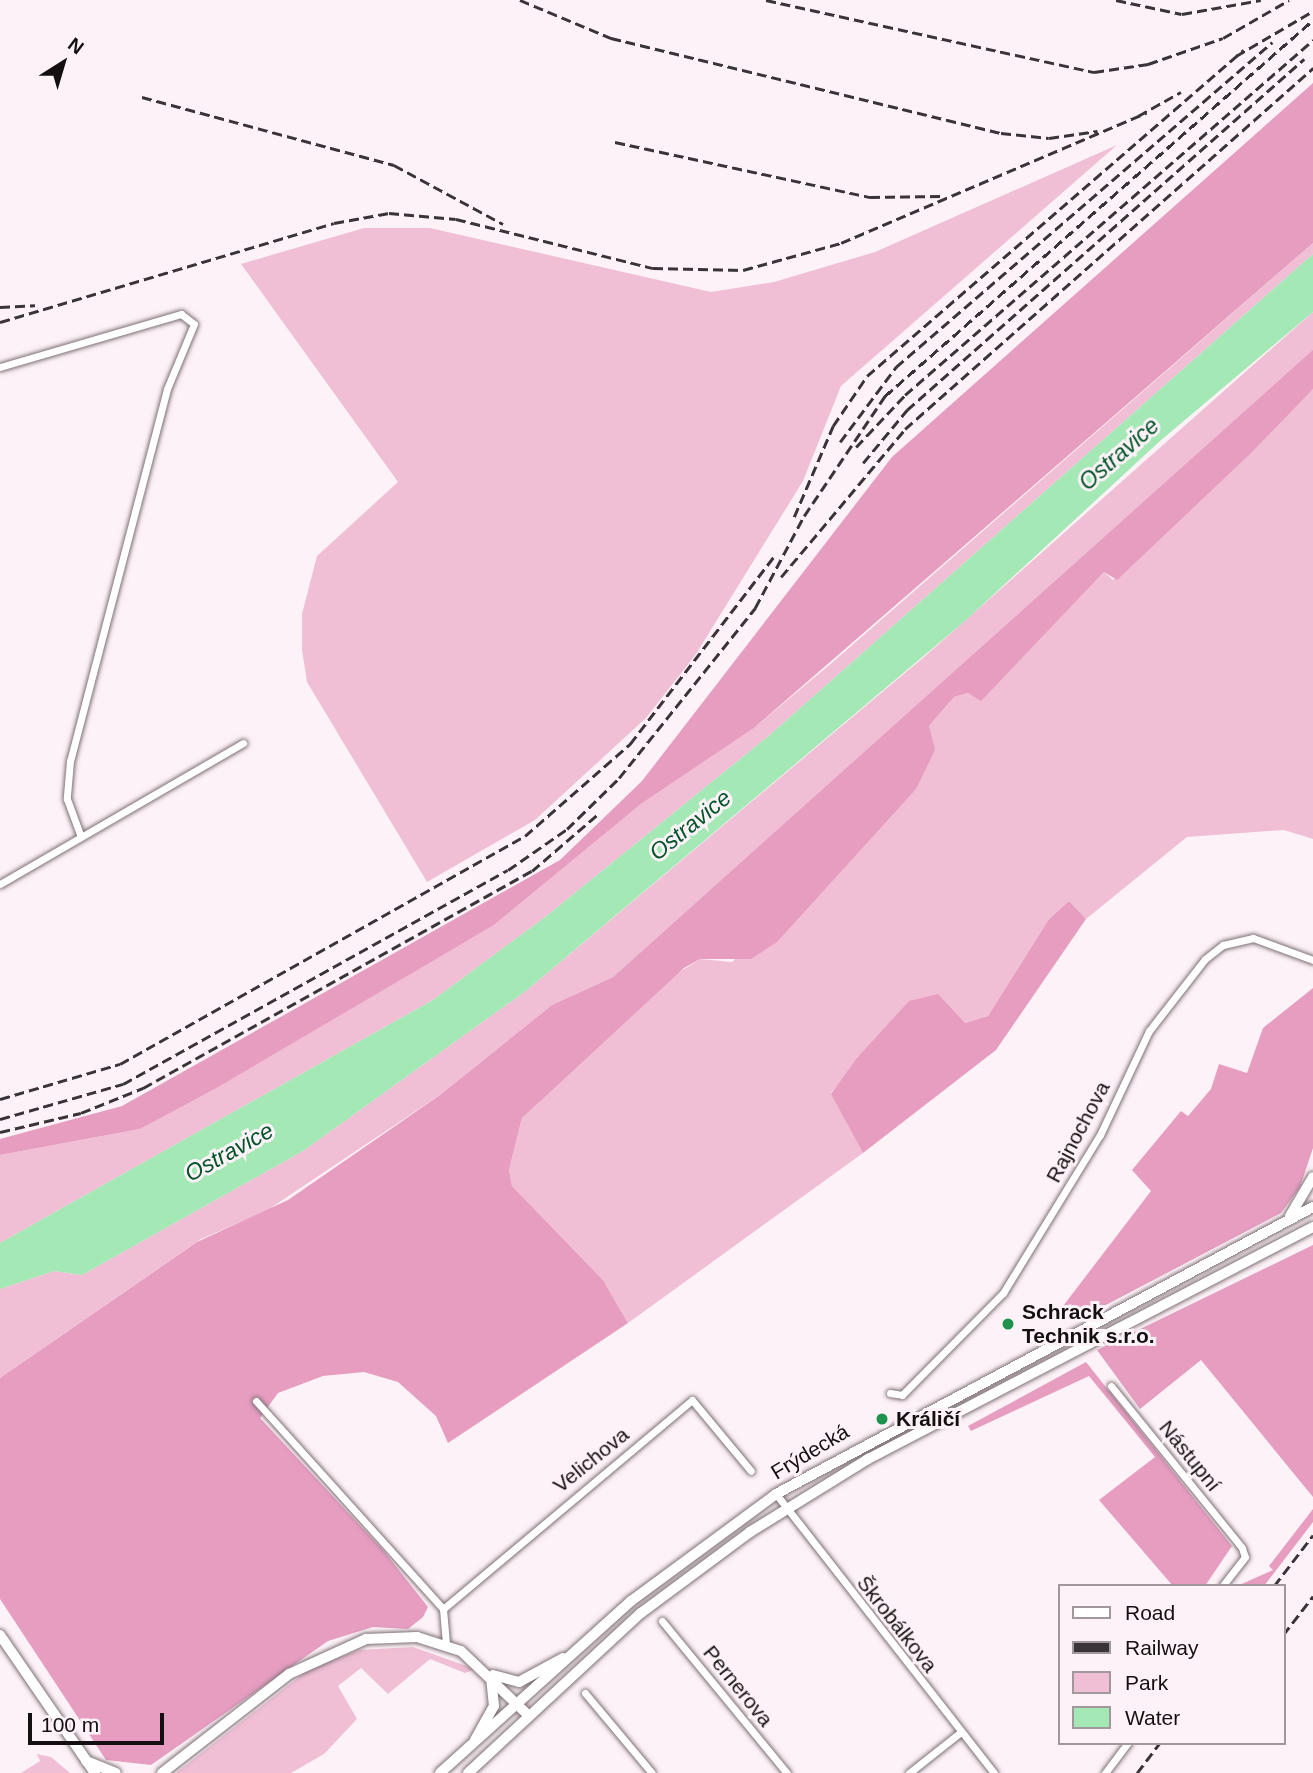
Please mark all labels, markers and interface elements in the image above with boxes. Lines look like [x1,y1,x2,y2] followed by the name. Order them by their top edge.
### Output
[28,28,98,98] north arrow
[64,33,88,58] text: N
[1073,412,1165,496] water label: Ostravice
[644,784,736,866] water label: Ostravice
[1041,1077,1115,1187] street label: Rajnochova
[180,1116,278,1188] water label: Ostravice
[1022,1299,1155,1349] place label: Schrack Technik s.r.o.
[1000,1316,1016,1332] marker: Schrack Technik s.r.o.
[896,1406,960,1432] place label: Králičí
[874,1411,890,1427] marker: Králičí
[1154,1415,1226,1497] street label: Nástupní
[766,1419,854,1485] street label: Frýdecká
[548,1422,634,1498] street label: Velichova
[851,1571,943,1677] street label: Škrobálkova
[1058,1584,1285,1745] legend
[1125,1601,1175,1624] text: Road
[1125,1636,1199,1659] text: Railway
[698,1640,778,1732] street label: Pernerova
[1125,1671,1168,1694] text: Park
[32,1700,168,1744] scale bar
[1125,1706,1180,1729] text: Water
[41,1713,99,1736] text: 100 m

